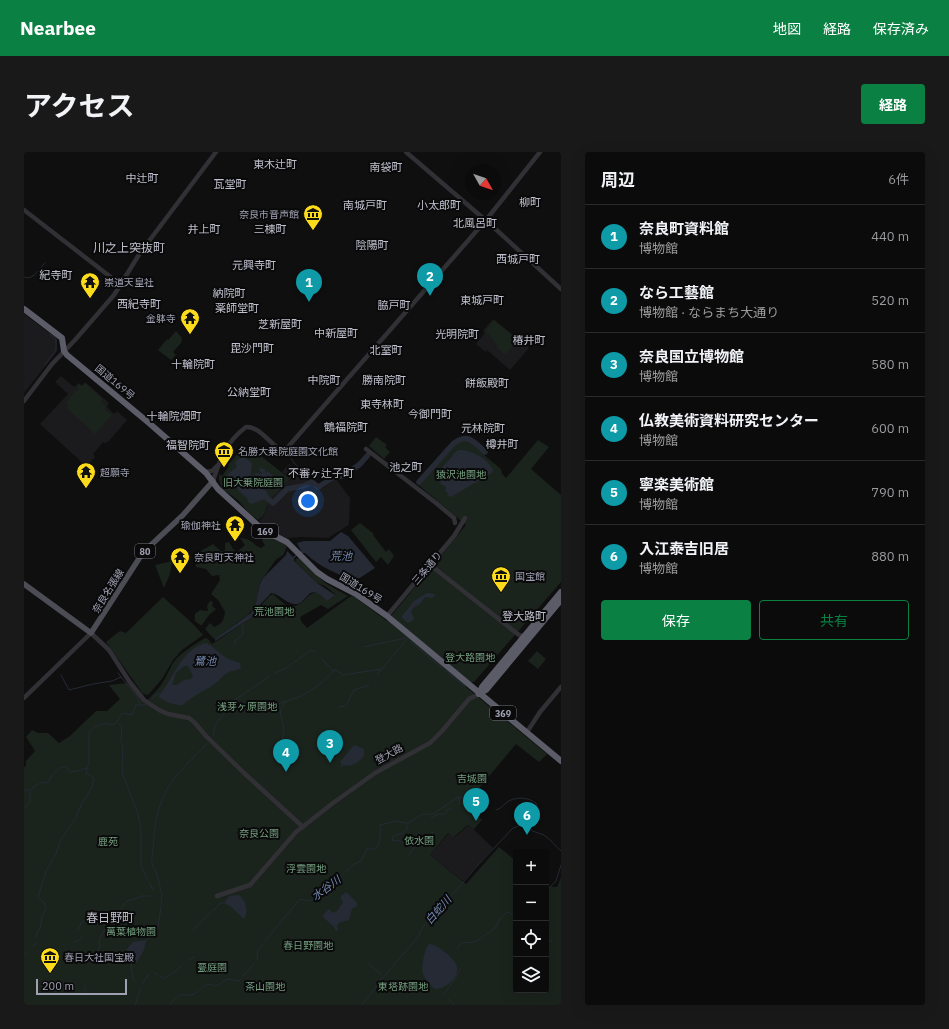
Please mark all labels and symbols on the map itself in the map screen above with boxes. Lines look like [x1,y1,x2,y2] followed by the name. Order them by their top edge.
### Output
[253,157,297,171] district label: 東木辻町
[370,160,403,174] district label: 南袋町
[465,164,501,200] north arrow
[126,171,159,185] district label: 中辻町
[214,177,247,191] district label: 瓦堂町
[519,195,541,209] district label: 柳町
[343,198,387,212] district label: 南城戸町
[417,198,461,212] district label: 小太郎町
[302,203,324,231] museum icon: 奈良市音声館
[239,208,299,221] place label: 奈良市音声館
[453,216,497,230] district label: 北風呂町
[188,222,221,236] district label: 井上町
[254,222,287,236] district label: 三棟町
[356,238,389,252] district label: 陰陽町
[93,240,165,255] district label: 川之上突抜町
[496,252,540,266] district label: 西城戸町
[232,258,276,272] district label: 元興寺町
[417,263,443,296] pin: 2
[40,268,73,282] district label: 紀寺町
[296,269,322,302] pin: 1
[79,271,101,299] temple icon: 崇道天皇社
[104,276,154,289] place label: 崇道天皇社
[213,286,246,300] district label: 納院町
[460,293,504,307] district label: 東城戸町
[117,297,161,311] district label: 西紀寺町
[378,298,411,312] district label: 脇戸町
[215,301,259,315] district label: 薬師堂町
[179,307,201,335] temple icon: 金躰寺
[146,312,176,325] place label: 金躰寺
[258,317,302,331] district label: 芝新屋町
[314,326,358,340] district label: 中新屋町
[435,327,479,341] district label: 光明院町
[513,333,546,347] district label: 椿井町
[230,341,274,355] district label: 毘沙門町
[370,343,403,357] district label: 北室町
[171,357,215,371] district label: 十輪院町
[92,362,138,402] street label: 国道169号
[308,373,341,387] district label: 中院町
[362,373,406,387] district label: 勝南院町
[465,376,509,390] district label: 餅飯殿町
[227,385,271,399] district label: 公納堂町
[360,397,404,411] district label: 東寺林町
[408,407,452,421] district label: 今御門町
[147,409,202,423] district label: 十輪院畑町
[324,420,368,434] district label: 鶴福院町
[461,421,505,435] district label: 元林院町
[486,437,519,451] district label: 樽井町
[166,438,210,452] district label: 福智院町
[213,440,235,468] museum icon: 名勝大乗院庭園文化館
[238,445,338,458] place label: 名勝大乗院庭園文化館
[390,460,423,474] district label: 池之町
[75,461,97,489] temple icon: 超願寺
[100,466,130,479] place label: 超願寺
[288,466,354,480] district label: 不審ヶ辻子町
[436,468,487,481] park label: 猿沢池園地
[223,476,283,489] park label: 旧大乗院庭園
[298,491,318,511] your location
[224,514,246,542] temple icon: 瑜伽神社
[181,519,221,532] place label: 瑜伽神社
[252,524,278,538] road number: 169
[135,544,155,558] road number: 80
[169,546,191,574] temple icon: 奈良町天神社
[330,549,353,563] water label: 荒池
[409,549,445,587] street label: 三条通り
[194,551,254,564] place label: 奈良町天神社
[490,565,512,593] museum icon: 国宝館
[89,566,127,616] street label: 奈良名張線
[337,570,385,606] street label: 国道169号
[515,570,545,583] place label: 国宝館
[254,605,295,618] park label: 荒池園地
[502,609,546,623] district label: 登大路町
[445,651,496,664] park label: 登大路園地
[194,654,217,668] water label: 鷺池
[217,700,278,713] park label: 浅芽ヶ原園地
[490,706,516,720] road number: 369
[317,730,343,763] pin: 3
[273,739,299,772] pin: 4
[373,741,405,767] street label: 登大路
[457,772,487,785] park label: 吉城園
[463,788,489,821] pin: 5
[514,802,540,835] pin: 6
[239,827,279,840] park label: 奈良公園
[404,834,434,847] park label: 依水園
[98,835,118,848] park label: 鹿苑
[286,862,327,875] park label: 浮雲園地
[309,872,344,904] water label: 水谷川
[422,892,455,927] water label: 白蛇川
[86,910,134,925] district label: 春日野町
[106,925,156,938] park label: 萬葉植物園
[283,939,334,952] park label: 春日野園地
[39,946,61,974] museum icon: 春日大社国宝殿
[64,951,134,964] place label: 春日大社国宝殿
[197,961,227,974] park label: 甍庭園
[36,977,127,996] scale bar
[245,980,286,993] park label: 茶山園地
[378,980,429,993] park label: 東塔跡園地

